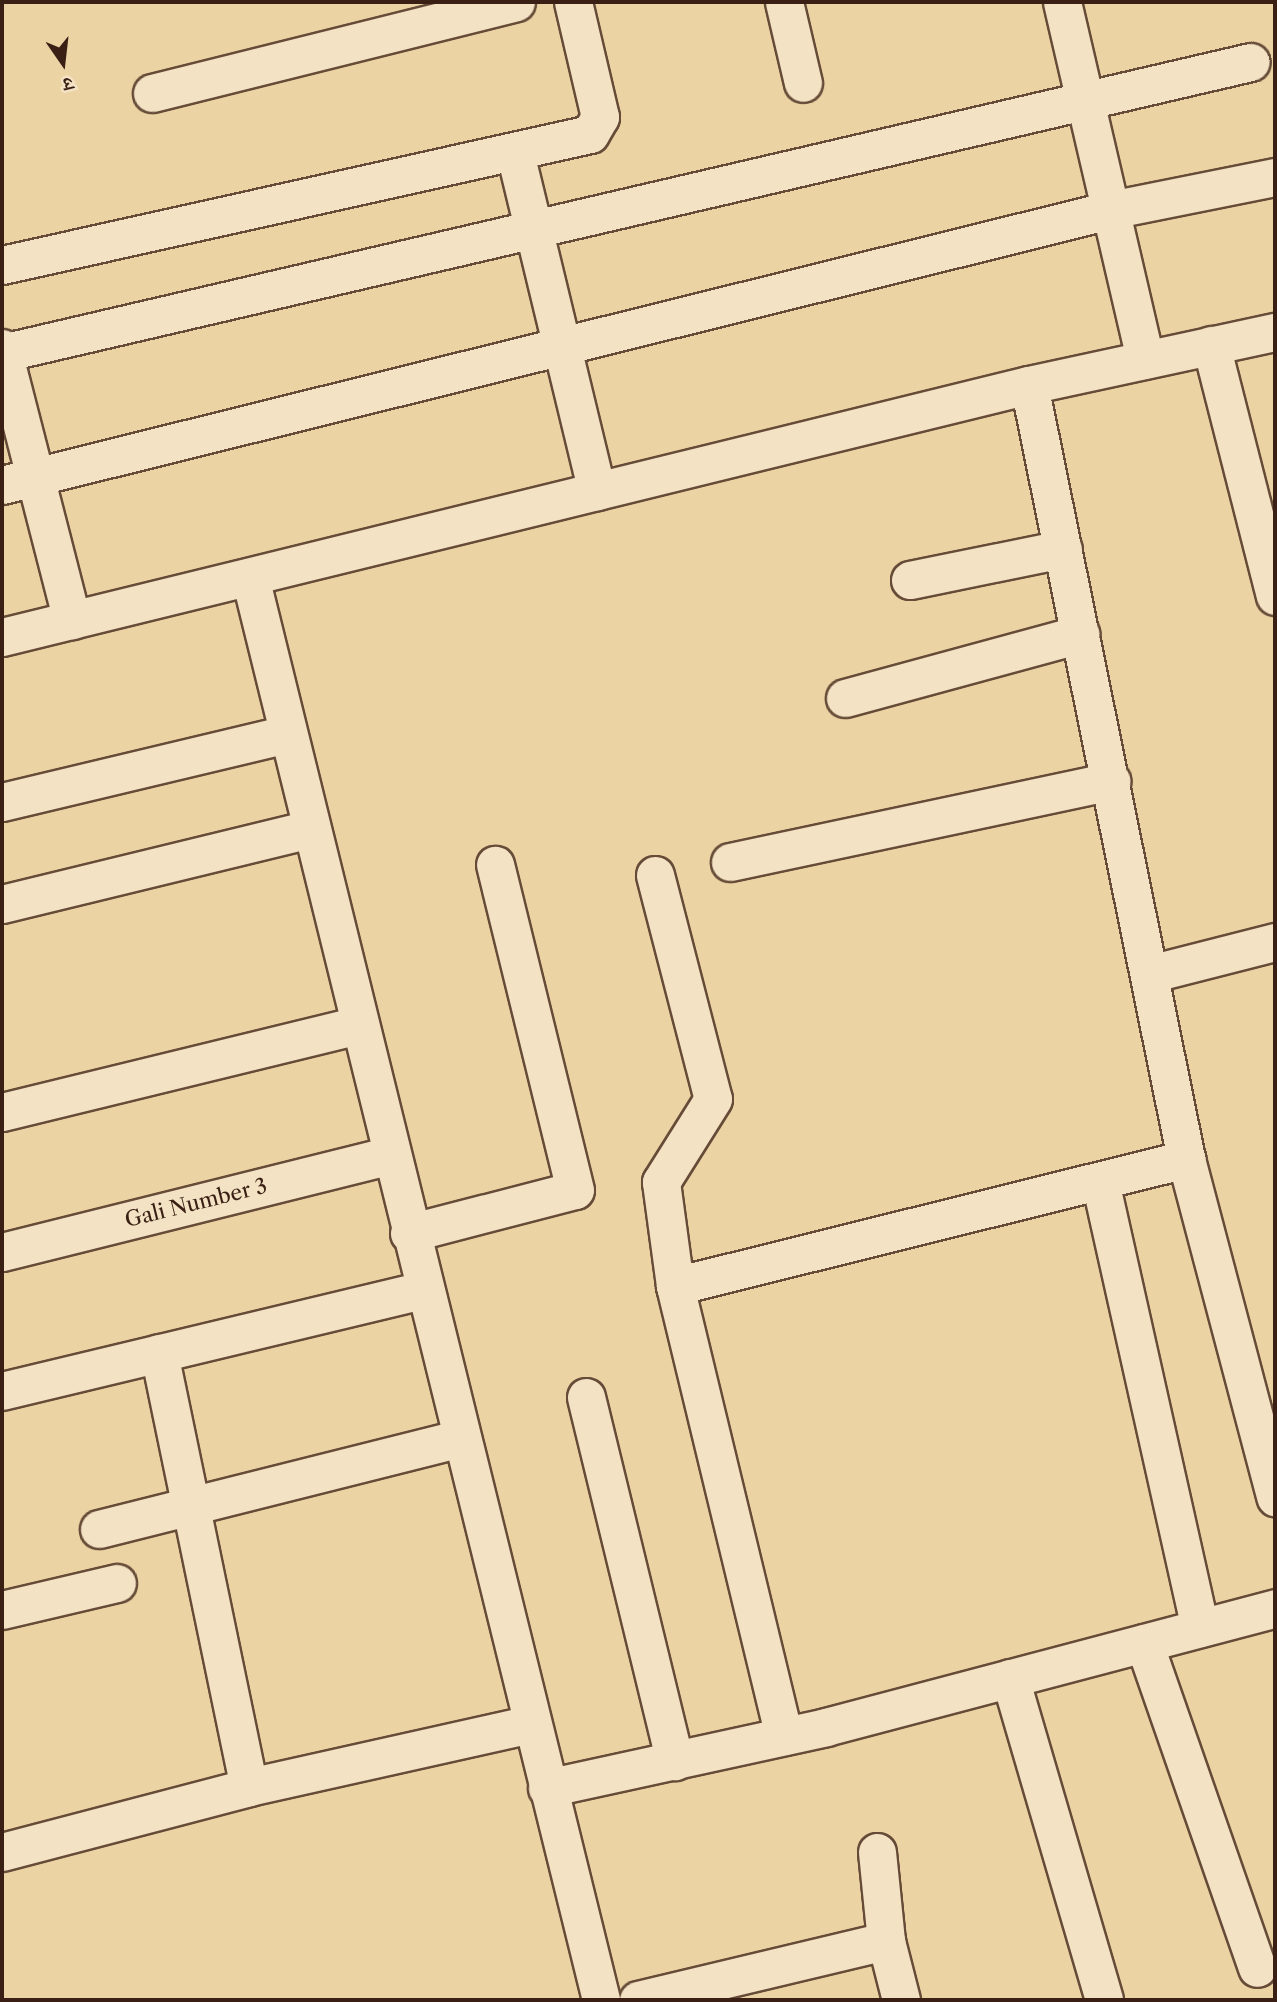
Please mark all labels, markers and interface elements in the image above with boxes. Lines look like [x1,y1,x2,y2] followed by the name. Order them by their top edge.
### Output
[28,28,98,98] north arrow
[61,72,76,96] text: उ
[122,1173,270,1233] street label: Gali Number 3

